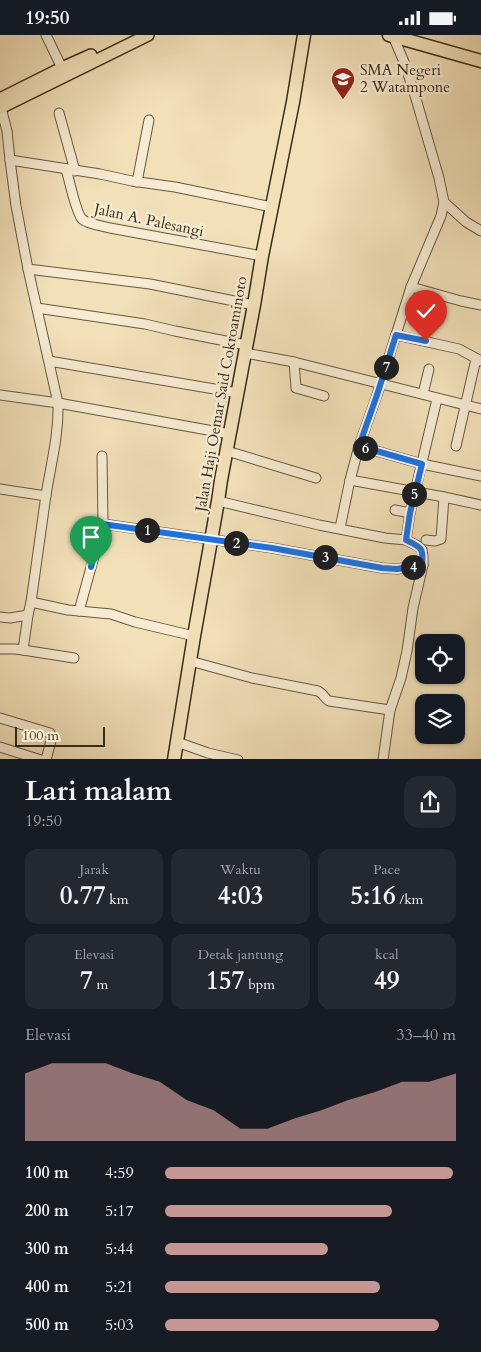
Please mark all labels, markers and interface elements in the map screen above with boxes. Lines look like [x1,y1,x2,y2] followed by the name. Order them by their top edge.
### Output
[25,5,69,31] text: 19:50
[360,60,450,97] place label: SMA Negeri 2 Watampone
[330,66,356,100] school or university icon: SMA Negeri 2 Watampone
[90,198,206,241] street label: Jalan A. Palesangi
[190,275,252,515] street label: Jalan Haji Oemar Said Cokroaminoto
[405,290,447,341] pin
[412,297,440,325] icon: check
[374,355,398,379] pin: 7
[383,358,390,377] text: 7
[352,435,378,461] pin: 6
[362,439,369,458] text: 6
[402,481,426,507] pin: 5
[411,485,418,504] text: 5
[70,516,112,567] pin
[134,517,160,543] pin: 1
[144,521,151,540] text: 1
[77,523,105,551] icon: arrive
[224,531,248,555] pin: 2
[233,534,240,553] text: 2
[312,545,338,569] pin: 3
[322,548,329,567] text: 3
[400,555,426,579] pin: 4
[410,558,417,577] text: 4
[415,634,465,744] map controls
[415,634,465,684] button: locate
[415,694,465,744] button: layers
[15,724,105,748] scale bar
[22,726,59,745] text: 100 m
[25,772,172,810] text: Lari malam
[404,776,456,828] button: share
[25,810,62,832] text: 19:50
[79,860,109,879] text: Jarak
[220,860,261,879] text: Waktu
[373,860,400,879] text: Pace
[60,879,105,913] text: 0.77
[218,879,263,913] text: 4:03
[350,879,396,913] text: 5:16
[105,890,129,909] text: km
[396,890,423,909] text: /km
[74,945,114,964] text: Elevasi
[198,945,283,964] text: Detak jantung
[375,945,399,964] text: kcal
[80,964,93,998] text: 7
[206,964,244,998] text: 157
[374,964,400,998] text: 49
[93,975,108,994] text: m
[244,975,275,994] text: bpm
[25,1024,71,1046] text: Elevasi
[397,1024,456,1046] text: 33–40 m
[25,1162,69,1184] text: 100 m
[105,1162,134,1184] text: 4:59
[25,1200,69,1222] text: 200 m
[105,1200,134,1222] text: 5:17
[25,1238,69,1260] text: 300 m
[105,1238,134,1260] text: 5:44
[25,1276,69,1298] text: 400 m
[105,1276,134,1298] text: 5:21
[25,1314,69,1336] text: 500 m
[105,1314,134,1336] text: 5:03

